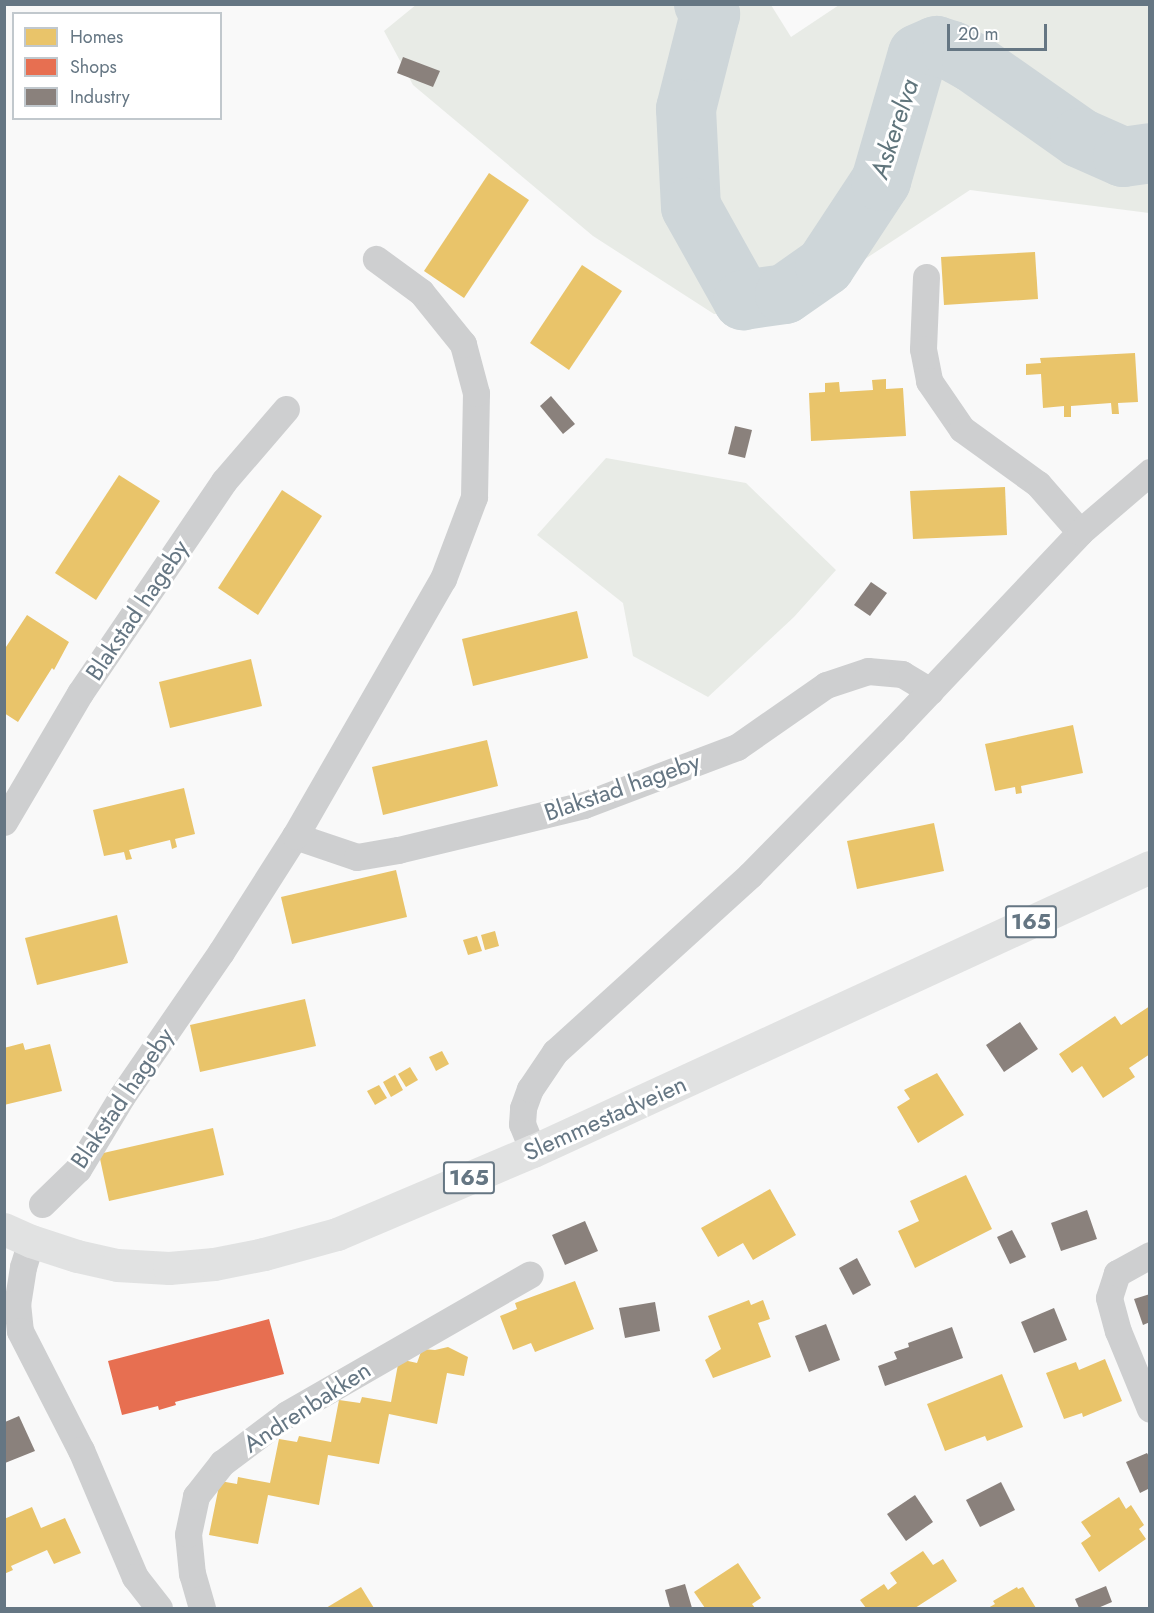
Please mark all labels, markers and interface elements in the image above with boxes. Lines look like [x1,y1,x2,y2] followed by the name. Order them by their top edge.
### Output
[12,12,222,120] legend
[950,12,1050,50] scale bar
[958,21,998,47] text: 20 m
[70,24,123,50] text: Homes
[70,54,117,80] text: Shops
[864,75,926,183] water label: Askerelva
[70,84,130,110] text: Industry
[80,534,194,686] street label: Blakstad hageby
[540,747,704,827] street label: Blakstad hageby
[1004,903,1058,941] road number: 165
[65,1022,179,1174] street label: Blakstad hageby
[519,1069,691,1167] street label: Slemmestadveien
[442,1159,496,1197] road number: 165
[238,1355,376,1459] street label: Andrenbakken

